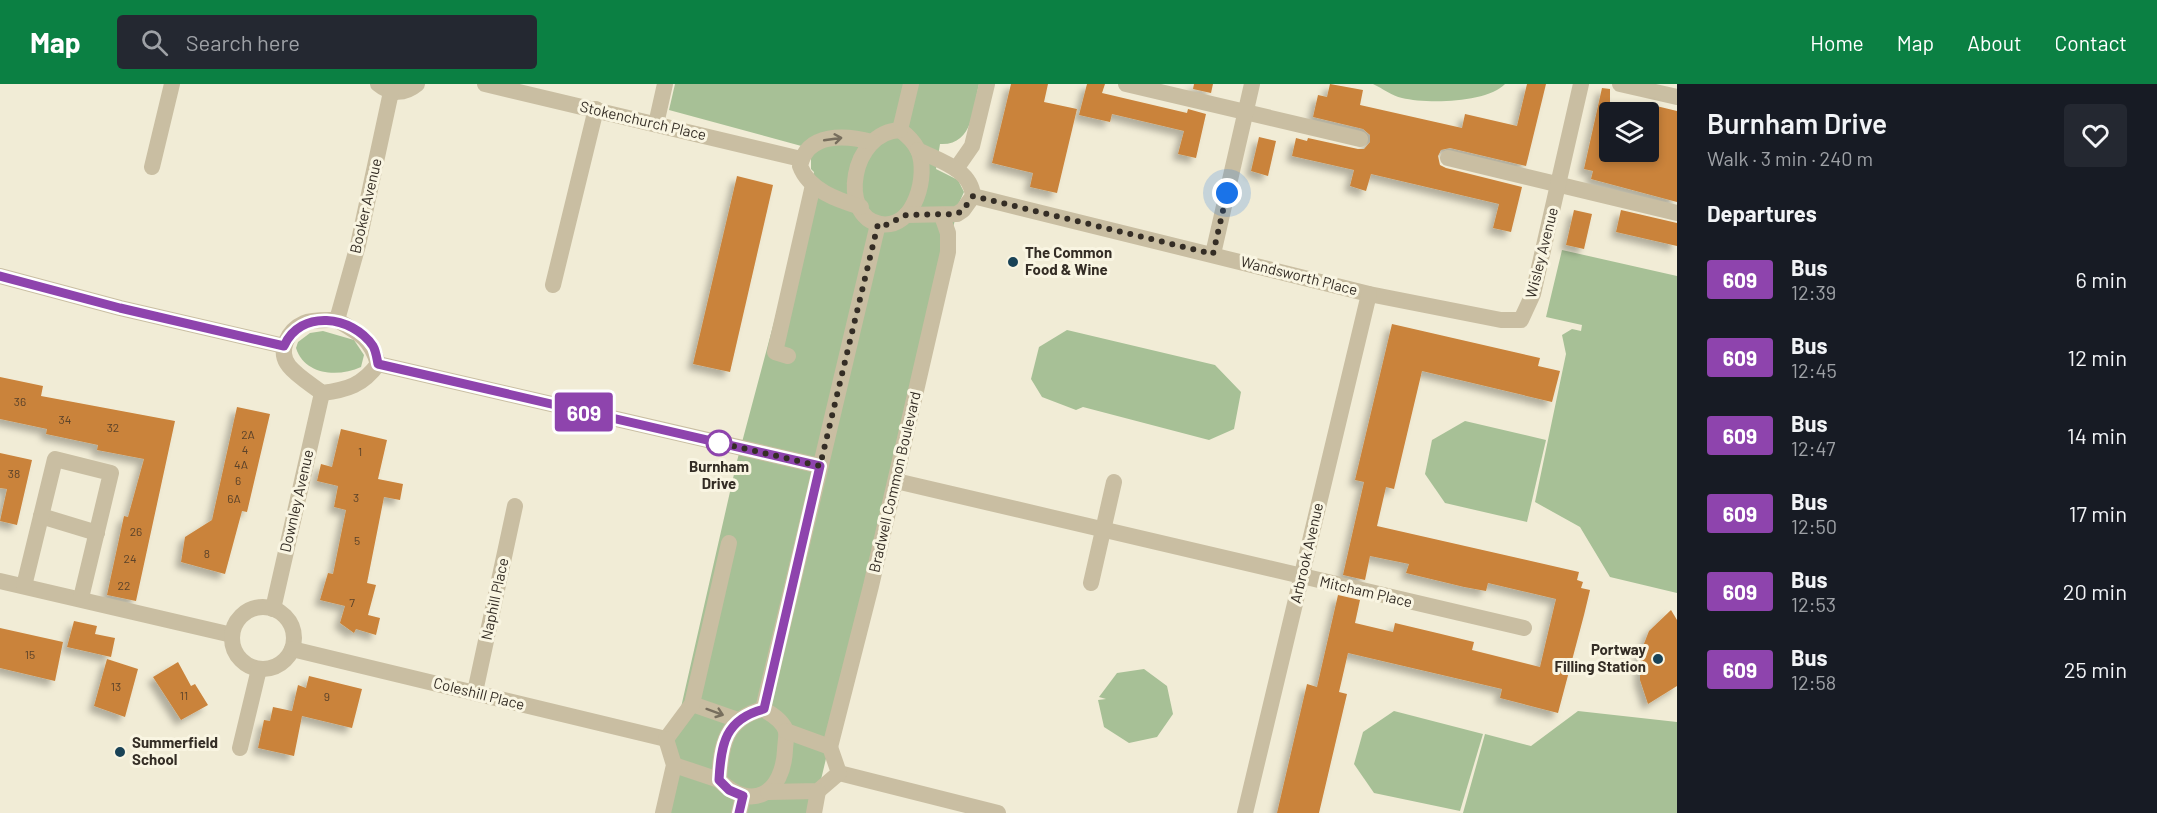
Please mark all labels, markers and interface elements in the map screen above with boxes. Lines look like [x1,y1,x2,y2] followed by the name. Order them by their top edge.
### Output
[117,15,537,69] search box
[30,25,81,59] text: Map
[138,26,171,59] icon: search
[186,29,300,55] text: Search here
[1810,30,1864,55] text: Home
[1897,30,1934,55] text: Map
[1967,30,2022,55] text: About
[2055,30,2127,55] text: Contact
[578,97,708,143] street label: Stokenchurch Place
[1599,102,1659,162] map controls
[1599,102,1659,162] button: layers
[2064,104,2127,167] button: heart
[1707,106,1887,140] text: Burnham Drive
[823,133,842,144] one-way arrow
[1707,146,1873,170] text: Walk · 3 min · 240 m
[345,156,385,255] street label: Booker Avenue
[1212,178,1242,208] your location
[1707,200,1817,226] text: Departures
[1521,205,1561,300] street label: Wisley Avenue
[1025,243,1112,278] place label: The Common Food & Wine
[1239,252,1360,298] street label: Wandsworth Place
[1791,254,1828,280] text: Bus
[1006,255,1020,269] marker: The Common Food & Wine
[2076,266,2127,292] text: 6 min
[1723,267,1757,292] text: 609
[1791,280,1836,304] text: 12:39
[1791,332,1828,358] text: Bus
[2067,344,2127,370] text: 12 min
[1723,345,1757,370] text: 609
[1791,358,1837,382] text: 12:45
[864,389,924,574] street label: Bradwell Common Boulevard
[550,392,618,432] line badge: 609
[14,394,26,408] house number: 36
[567,400,601,425] text: 609
[1791,410,1828,436] text: Bus
[59,412,71,426] house number: 34
[107,420,119,434] house number: 32
[2067,422,2127,448] text: 14 min
[1723,423,1757,448] text: 609
[241,427,255,441] house number: 2A
[706,430,732,456] marker: Burnham Drive
[1791,436,1835,460] text: 12:47
[242,442,248,456] house number: 4
[358,444,362,458] house number: 1
[275,448,317,554] street label: Downley Avenue
[234,457,248,471] house number: 4A
[689,457,749,492] place label: Burnham Drive
[8,466,20,480] house number: 38
[235,473,241,487] house number: 6
[1791,488,1828,514] text: Bus
[353,490,359,504] house number: 3
[227,491,241,505] house number: 6A
[2069,500,2127,526] text: 17 min
[1286,501,1326,605] street label: Arbrook Avenue
[1723,501,1757,526] text: 609
[1791,514,1837,538] text: 12:50
[130,524,142,538] house number: 26
[354,533,360,547] house number: 5
[204,546,210,560] house number: 8
[123,551,137,565] house number: 24
[477,556,512,642] street label: Naphill Place
[1791,566,1828,592] text: Bus
[1318,572,1414,610] street label: Mitcham Place
[118,578,130,592] house number: 22
[2063,578,2127,604] text: 20 min
[1723,579,1757,604] text: 609
[1791,592,1836,616] text: 12:53
[349,595,355,609] house number: 7
[1555,640,1646,675] place label: Portway Filling Station
[1791,644,1828,670] text: Bus
[25,647,35,661] house number: 15
[1651,652,1665,666] marker: Portway Filling Station
[2064,656,2127,682] text: 25 min
[1723,657,1757,682] text: 609
[1791,670,1836,694] text: 12:58
[432,673,527,713] street label: Coleshill Place
[111,679,121,693] house number: 13
[180,688,188,702] house number: 11
[324,689,330,703] house number: 9
[705,707,724,718] one-way arrow
[132,733,218,768] place label: Summerfield School
[113,745,127,759] marker: Summerfield School

